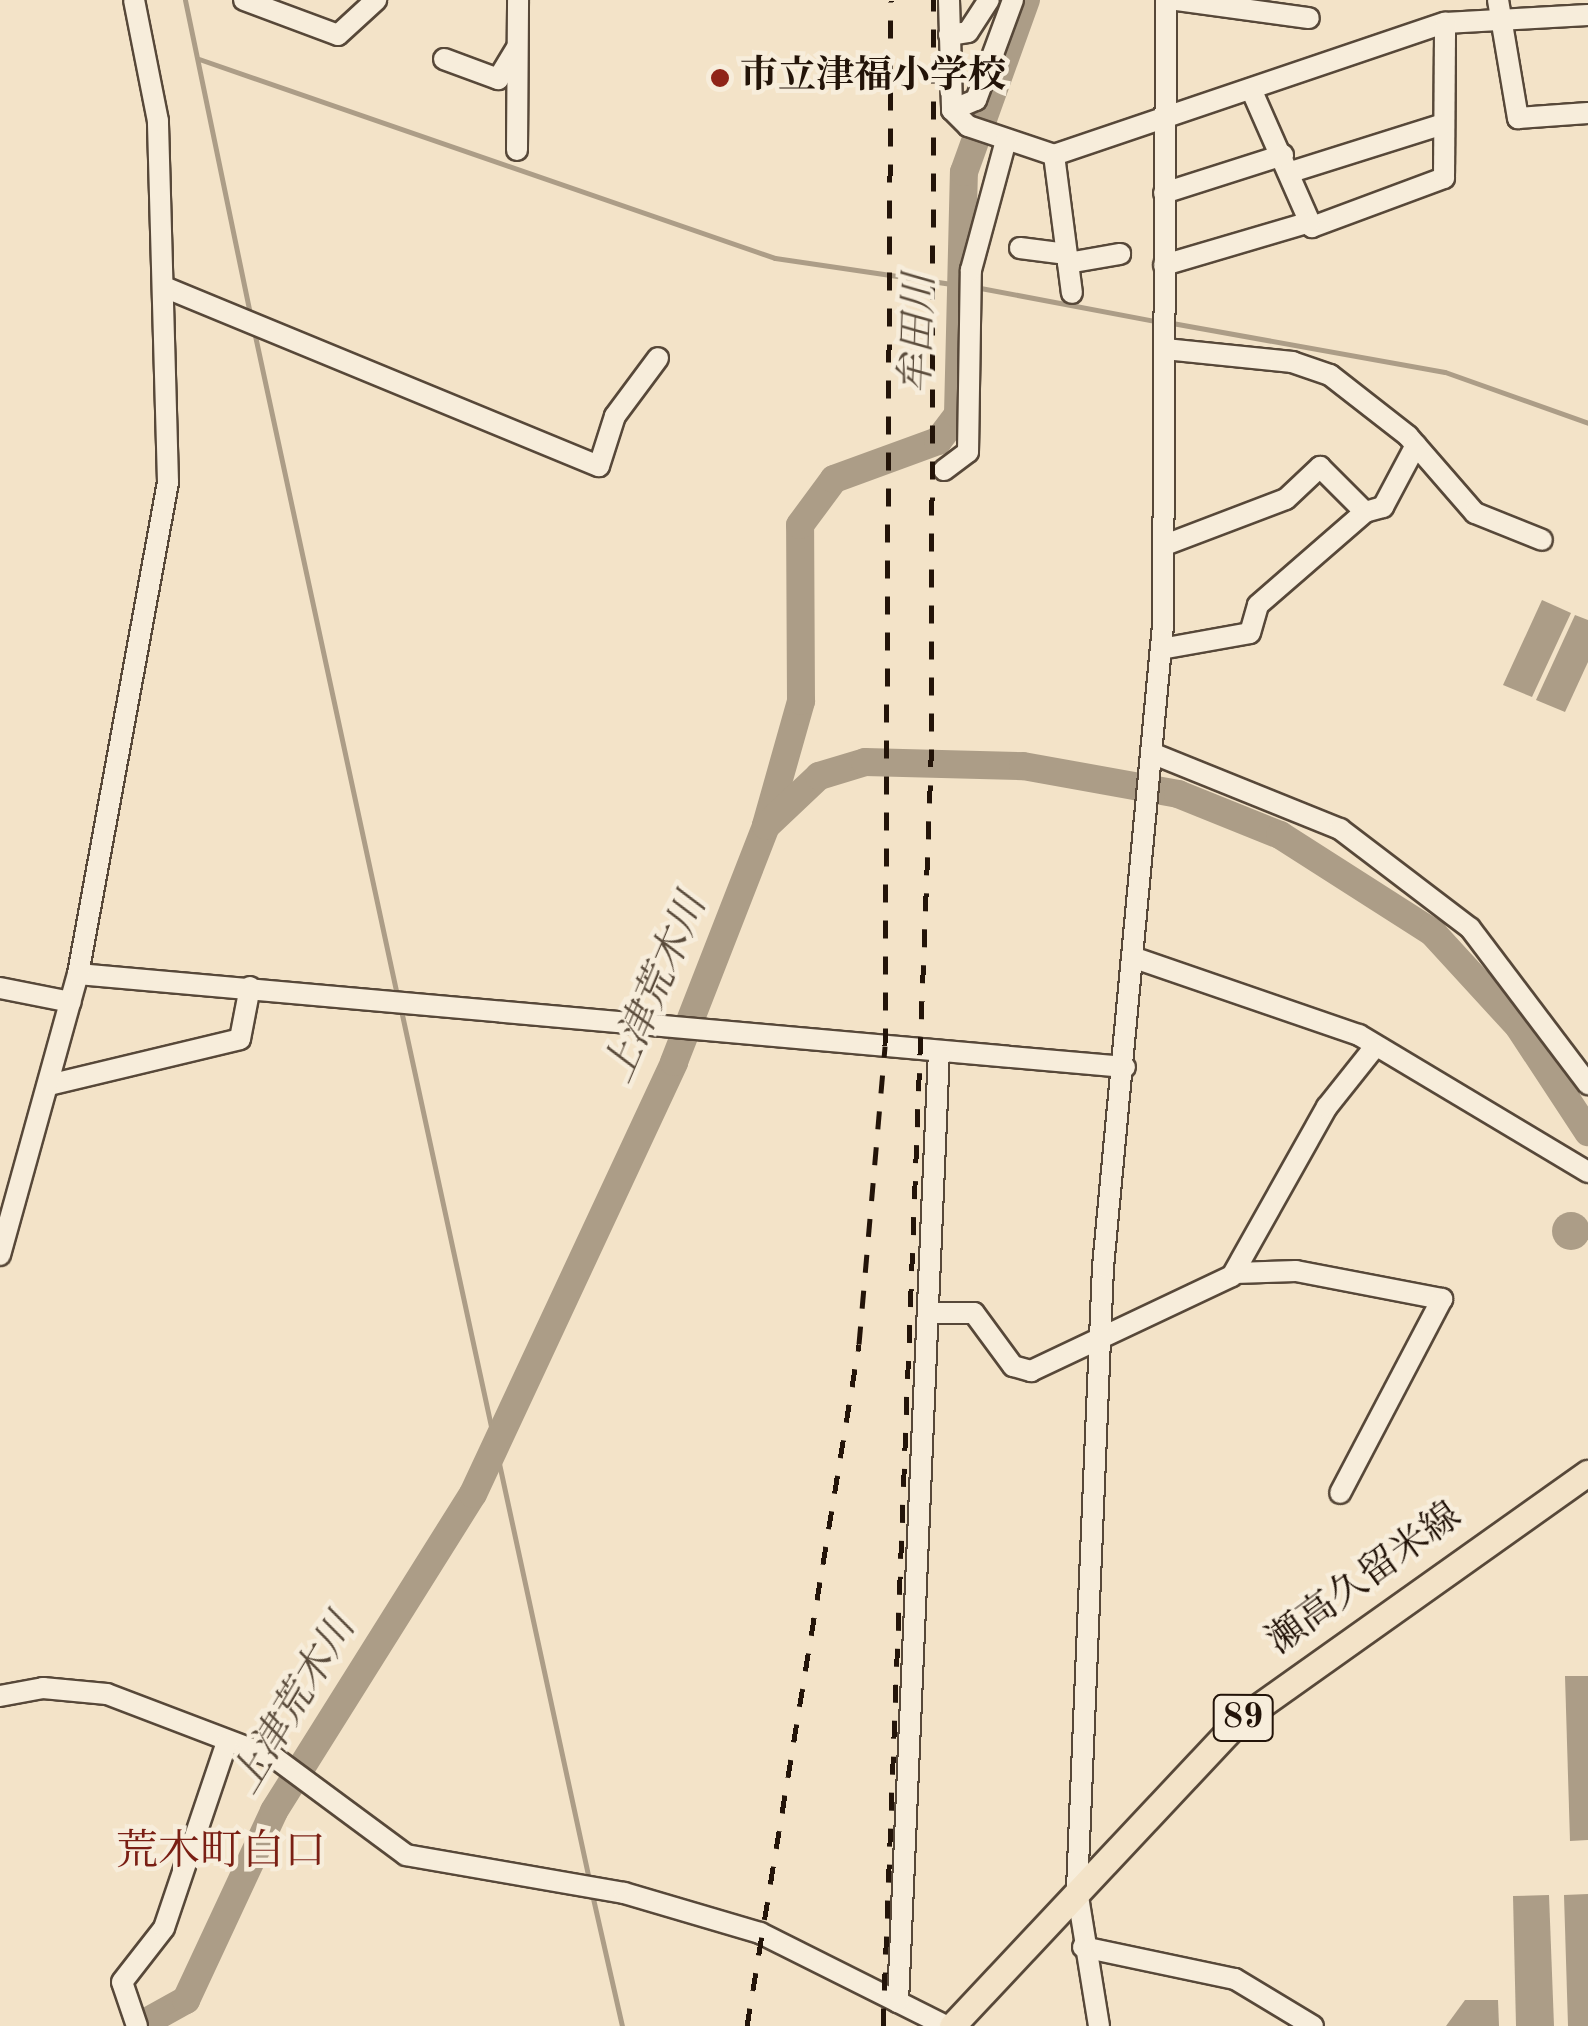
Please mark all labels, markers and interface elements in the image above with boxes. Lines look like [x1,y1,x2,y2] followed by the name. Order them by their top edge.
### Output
[740,55,1006,101] place label: 市立津福小学校
[709,67,731,89] marker: 市立津福小学校
[894,273,946,395] water label: 牟田川
[596,888,718,1090] water label: 上津荒木川
[1259,1495,1471,1665] street label: 瀬高久留米線
[223,1607,367,1803] water label: 上津荒木川
[1210,1688,1276,1748] road number: 89
[116,1828,326,1878] district label: 荒木町白口

